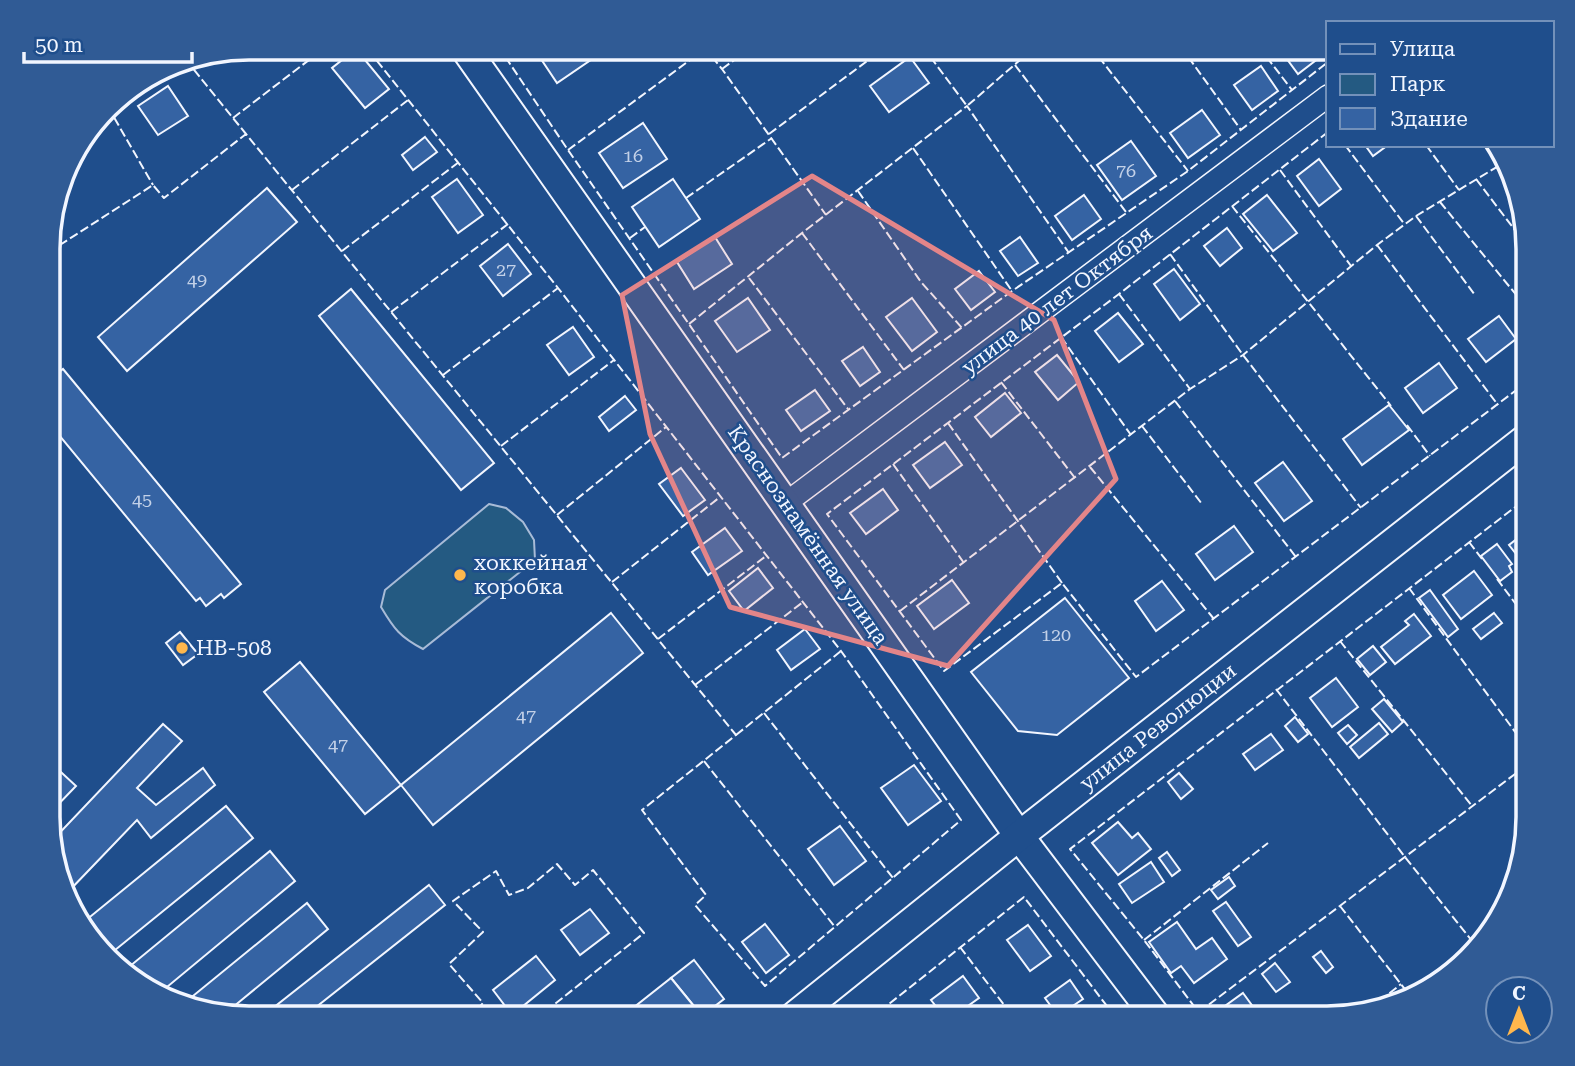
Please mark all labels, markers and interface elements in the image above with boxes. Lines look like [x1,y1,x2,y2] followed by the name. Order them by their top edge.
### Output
[24,21,192,65] scale bar
[1326,21,1554,147] legend
[35,33,83,57] text: 50 m
[1390,37,1456,61] text: Улица
[1390,72,1446,96] text: Парк
[1390,107,1468,131] text: Здание
[623,145,643,166] house number: 16
[1116,160,1136,181] house number: 76
[957,221,1157,379] street label: улица 40 лет Октября
[496,259,516,280] house number: 27
[187,269,207,290] house number: 49
[723,421,894,650] street label: Краснознамённая улица
[132,489,152,510] house number: 45
[474,551,587,599] place label: хоккейная коробка
[452,567,468,583] marker: хоккейная коробка
[1041,624,1071,645] house number: 120
[196,636,272,660] place label: НВ-508
[174,640,190,656] marker: НВ-508
[1075,658,1241,796] street label: улица Революции
[516,705,536,726] house number: 47
[328,734,348,755] house number: 47
[1484,975,1554,1045] north arrow
[1512,982,1526,1005] text: С

